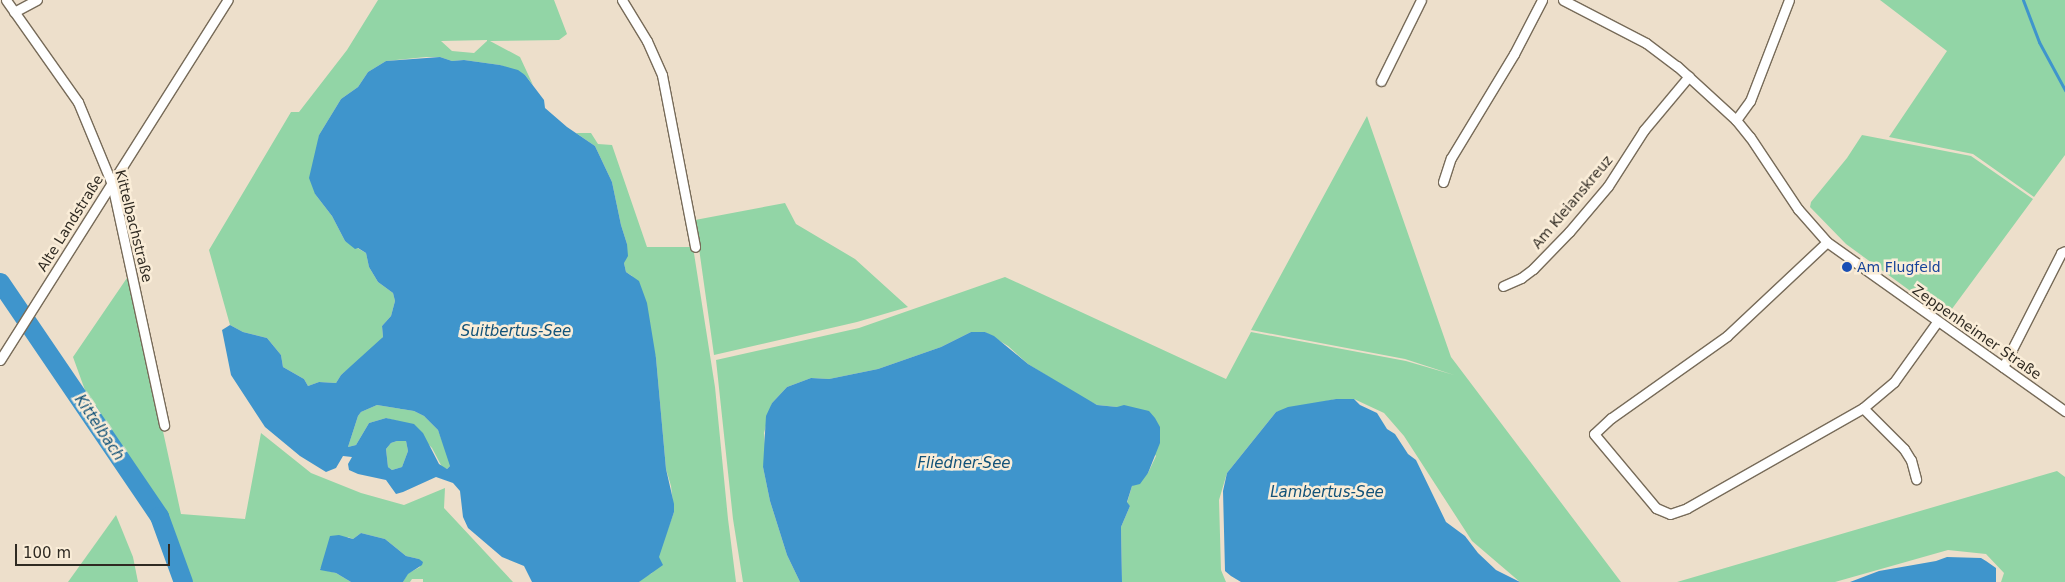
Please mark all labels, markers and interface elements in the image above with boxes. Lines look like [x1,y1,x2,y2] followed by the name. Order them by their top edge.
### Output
[1528,152,1616,252] street label: Am Kleianskreuz
[112,168,156,284] street label: Kittelbachstraße
[34,172,106,274] street label: Alte Landstraße
[1857,259,1941,275] place label: Am Flugfeld
[1841,261,1853,273] marker: Am Flugfeld
[1909,281,2045,383] street label: Zeppenheimer Straße
[461,323,571,341] water label: Suitbertus-See
[70,392,128,464] water label: Kittelbach
[917,455,1011,473] water label: Fliedner-See
[1270,484,1384,502] water label: Lambertus-See
[18,534,172,566] scale bar
[23,544,71,562] text: 100 m

